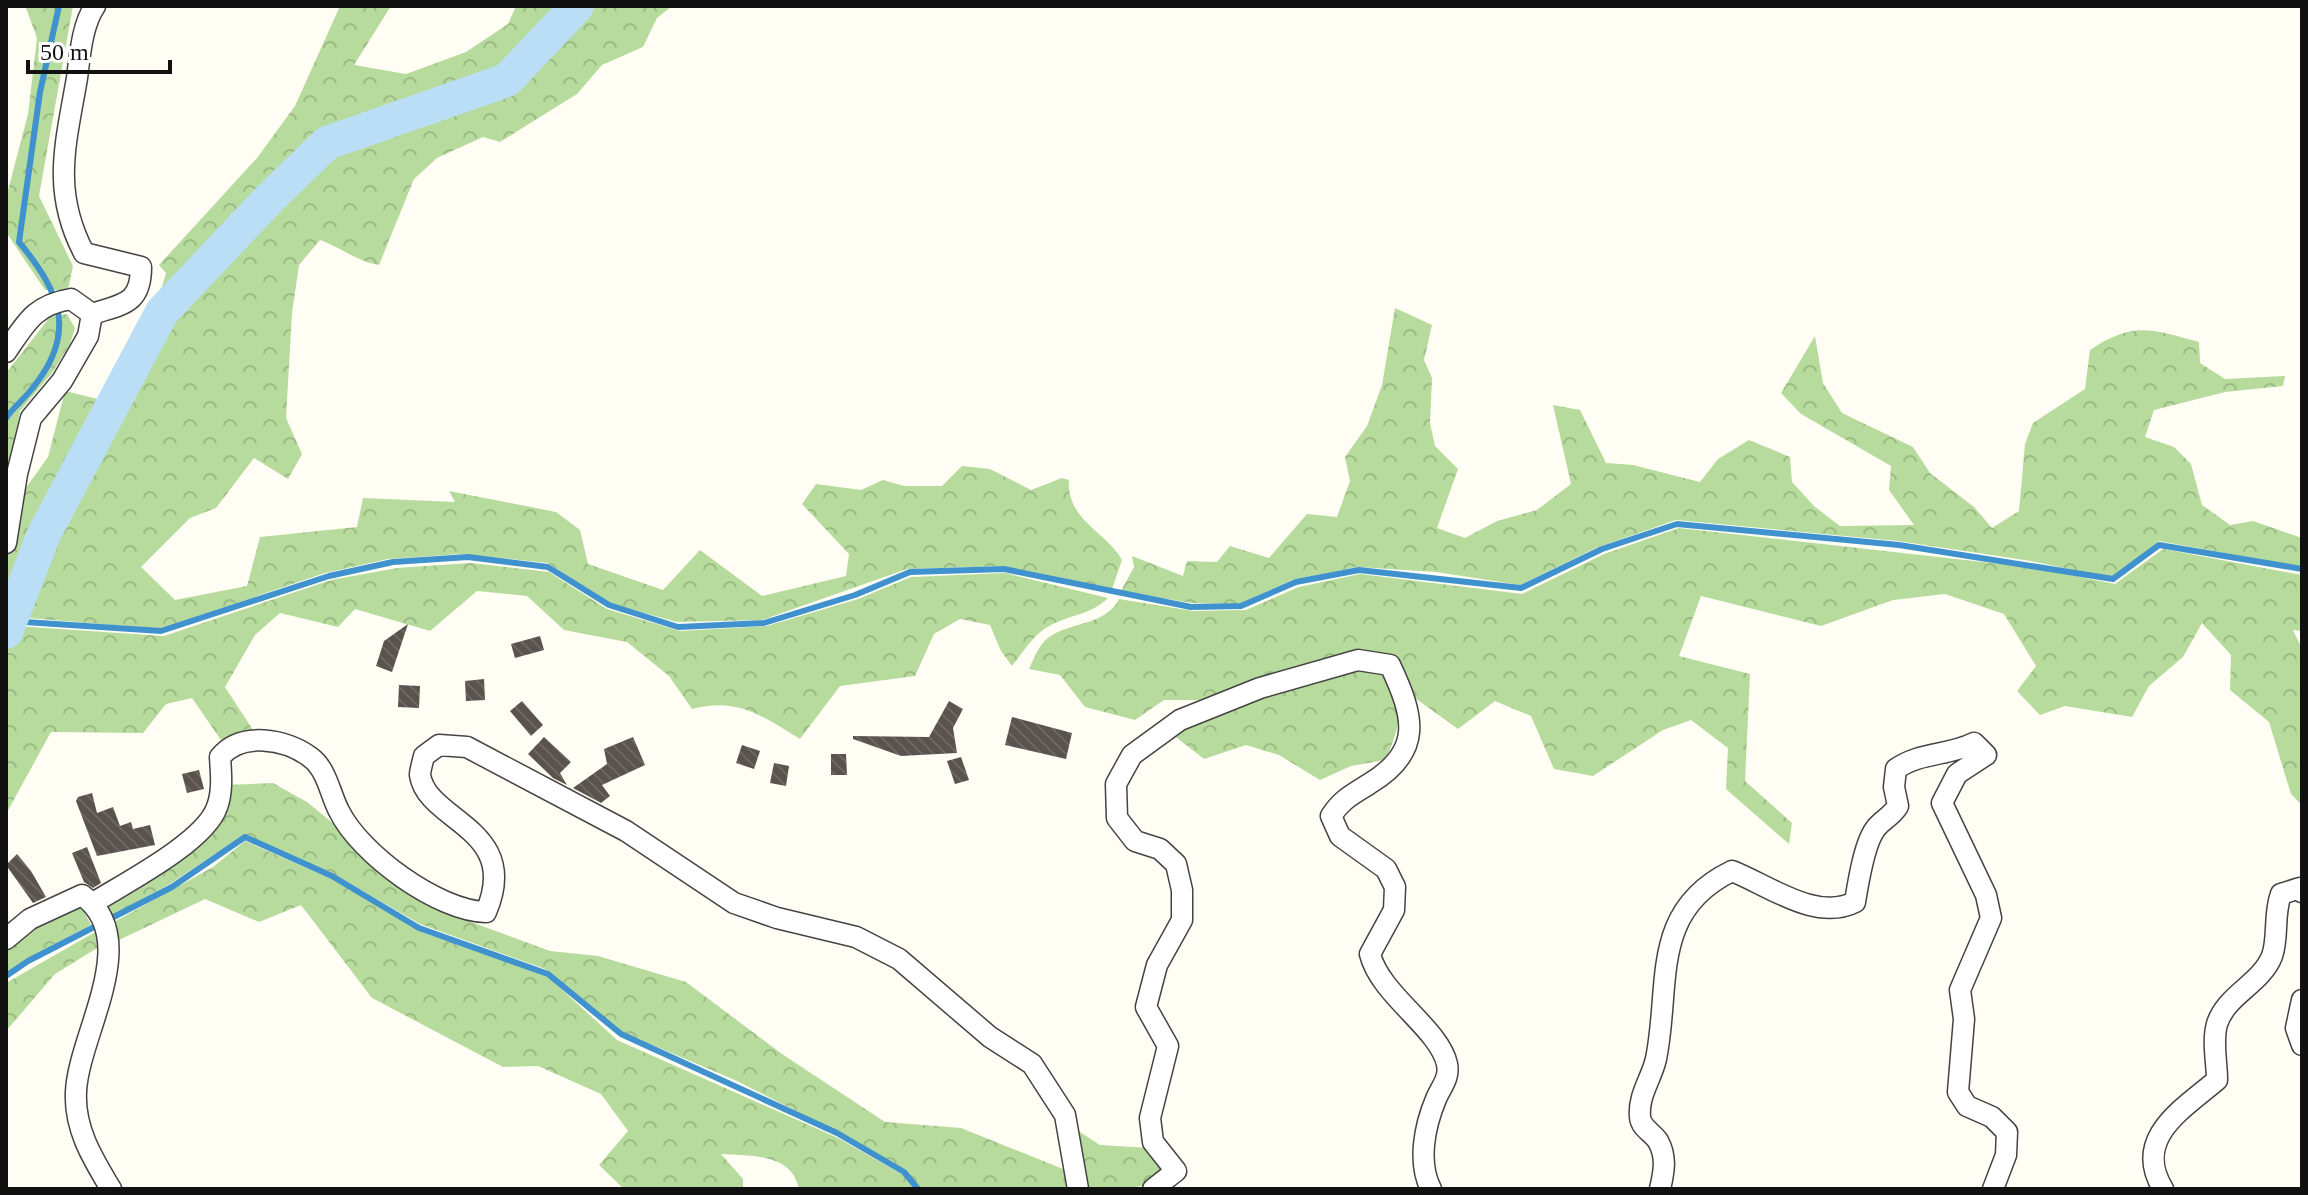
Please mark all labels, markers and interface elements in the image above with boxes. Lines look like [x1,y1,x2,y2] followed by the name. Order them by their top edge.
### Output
[28,24,170,74] scale bar
[40,39,89,65] text: 50 m

